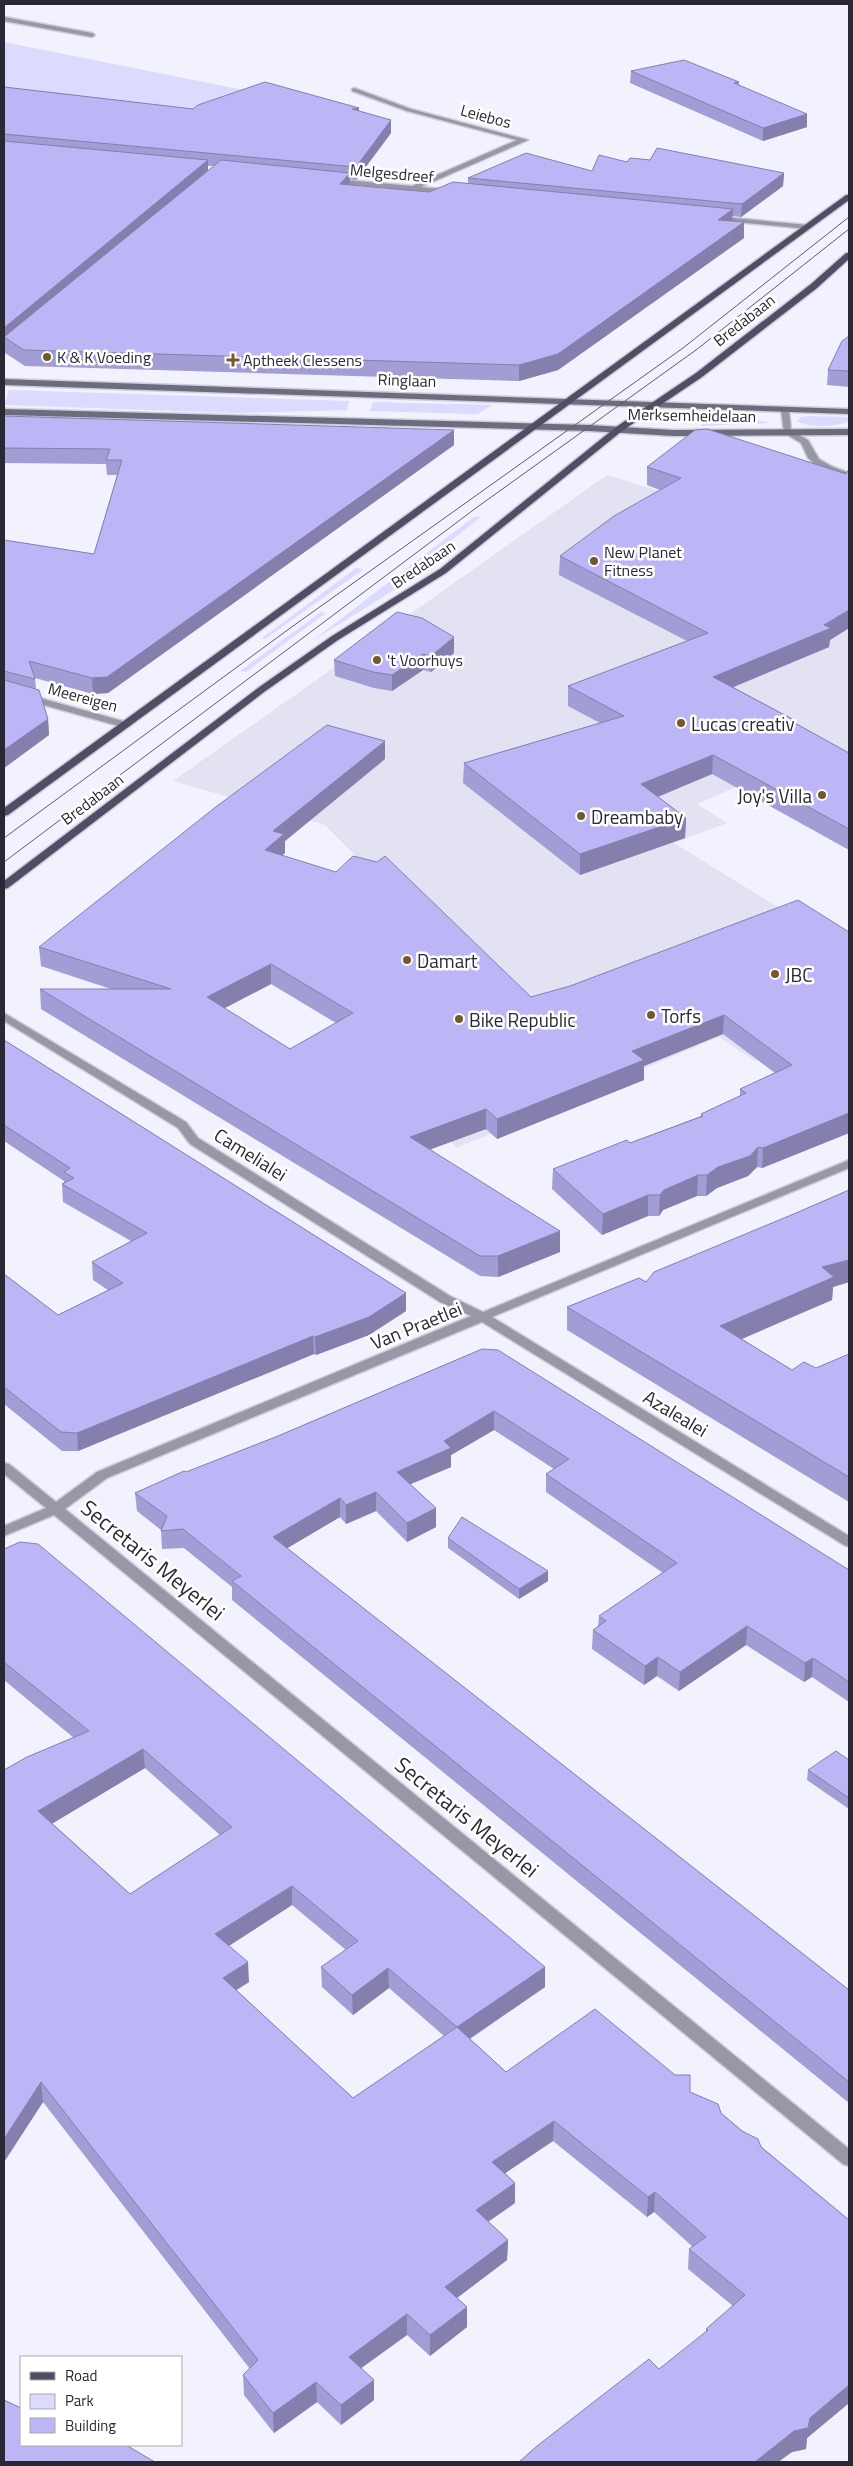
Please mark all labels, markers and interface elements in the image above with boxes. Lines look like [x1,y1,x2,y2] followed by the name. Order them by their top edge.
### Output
[458,98,514,134] street label: Leiebos
[349,157,436,189] street label: Melgesdreef
[708,288,780,352] street label: Bredabaan
[57,345,151,369] place label: K & K Voeding
[243,348,362,372] place label: Aptheek Clessens
[41,351,53,363] marker: K & K Voeding
[227,354,239,366] marker: Aptheek Clessens
[377,367,437,393] street label: Ringlaan
[628,402,756,428] street label: Merksemheidelaan
[386,534,460,594] street label: Bredabaan
[604,540,682,582] place label: New Planet Fitness
[588,555,600,567] marker: New Planet Fitness
[387,648,463,672] place label: 't Voorhuys
[371,654,383,666] marker: 't Voorhuys
[45,676,121,718] street label: Meereigen
[691,709,795,738] place label: Lucas creativ
[675,717,687,729] marker: Lucas creativ
[56,767,128,831] street label: Bredabaan
[737,781,812,810] place label: Joy's Villa
[816,789,828,801] marker: Joy's Villa
[591,802,683,831] place label: Dreambaby
[575,810,587,822] marker: Dreambaby
[417,946,478,975] place label: Damart
[401,954,413,966] marker: Damart
[785,960,813,989] place label: JBC
[769,968,781,980] marker: JBC
[661,1001,701,1030] place label: Torfs
[469,1005,576,1034] place label: Bike Republic
[645,1009,657,1021] marker: Torfs
[453,1013,465,1025] marker: Bike Republic
[209,1120,293,1188] street label: Camelialei
[366,1294,466,1356] street label: Van Praetlei
[638,1382,714,1444] street label: Azalealei
[74,1491,232,1629] street label: Secretaris Meyerlei
[388,1748,546,1886] street label: Secretaris Meyerlei
[20,2356,182,2446] legend
[65,2364,97,2387] text: Road
[65,2389,94,2412] text: Park
[65,2414,116,2437] text: Building

